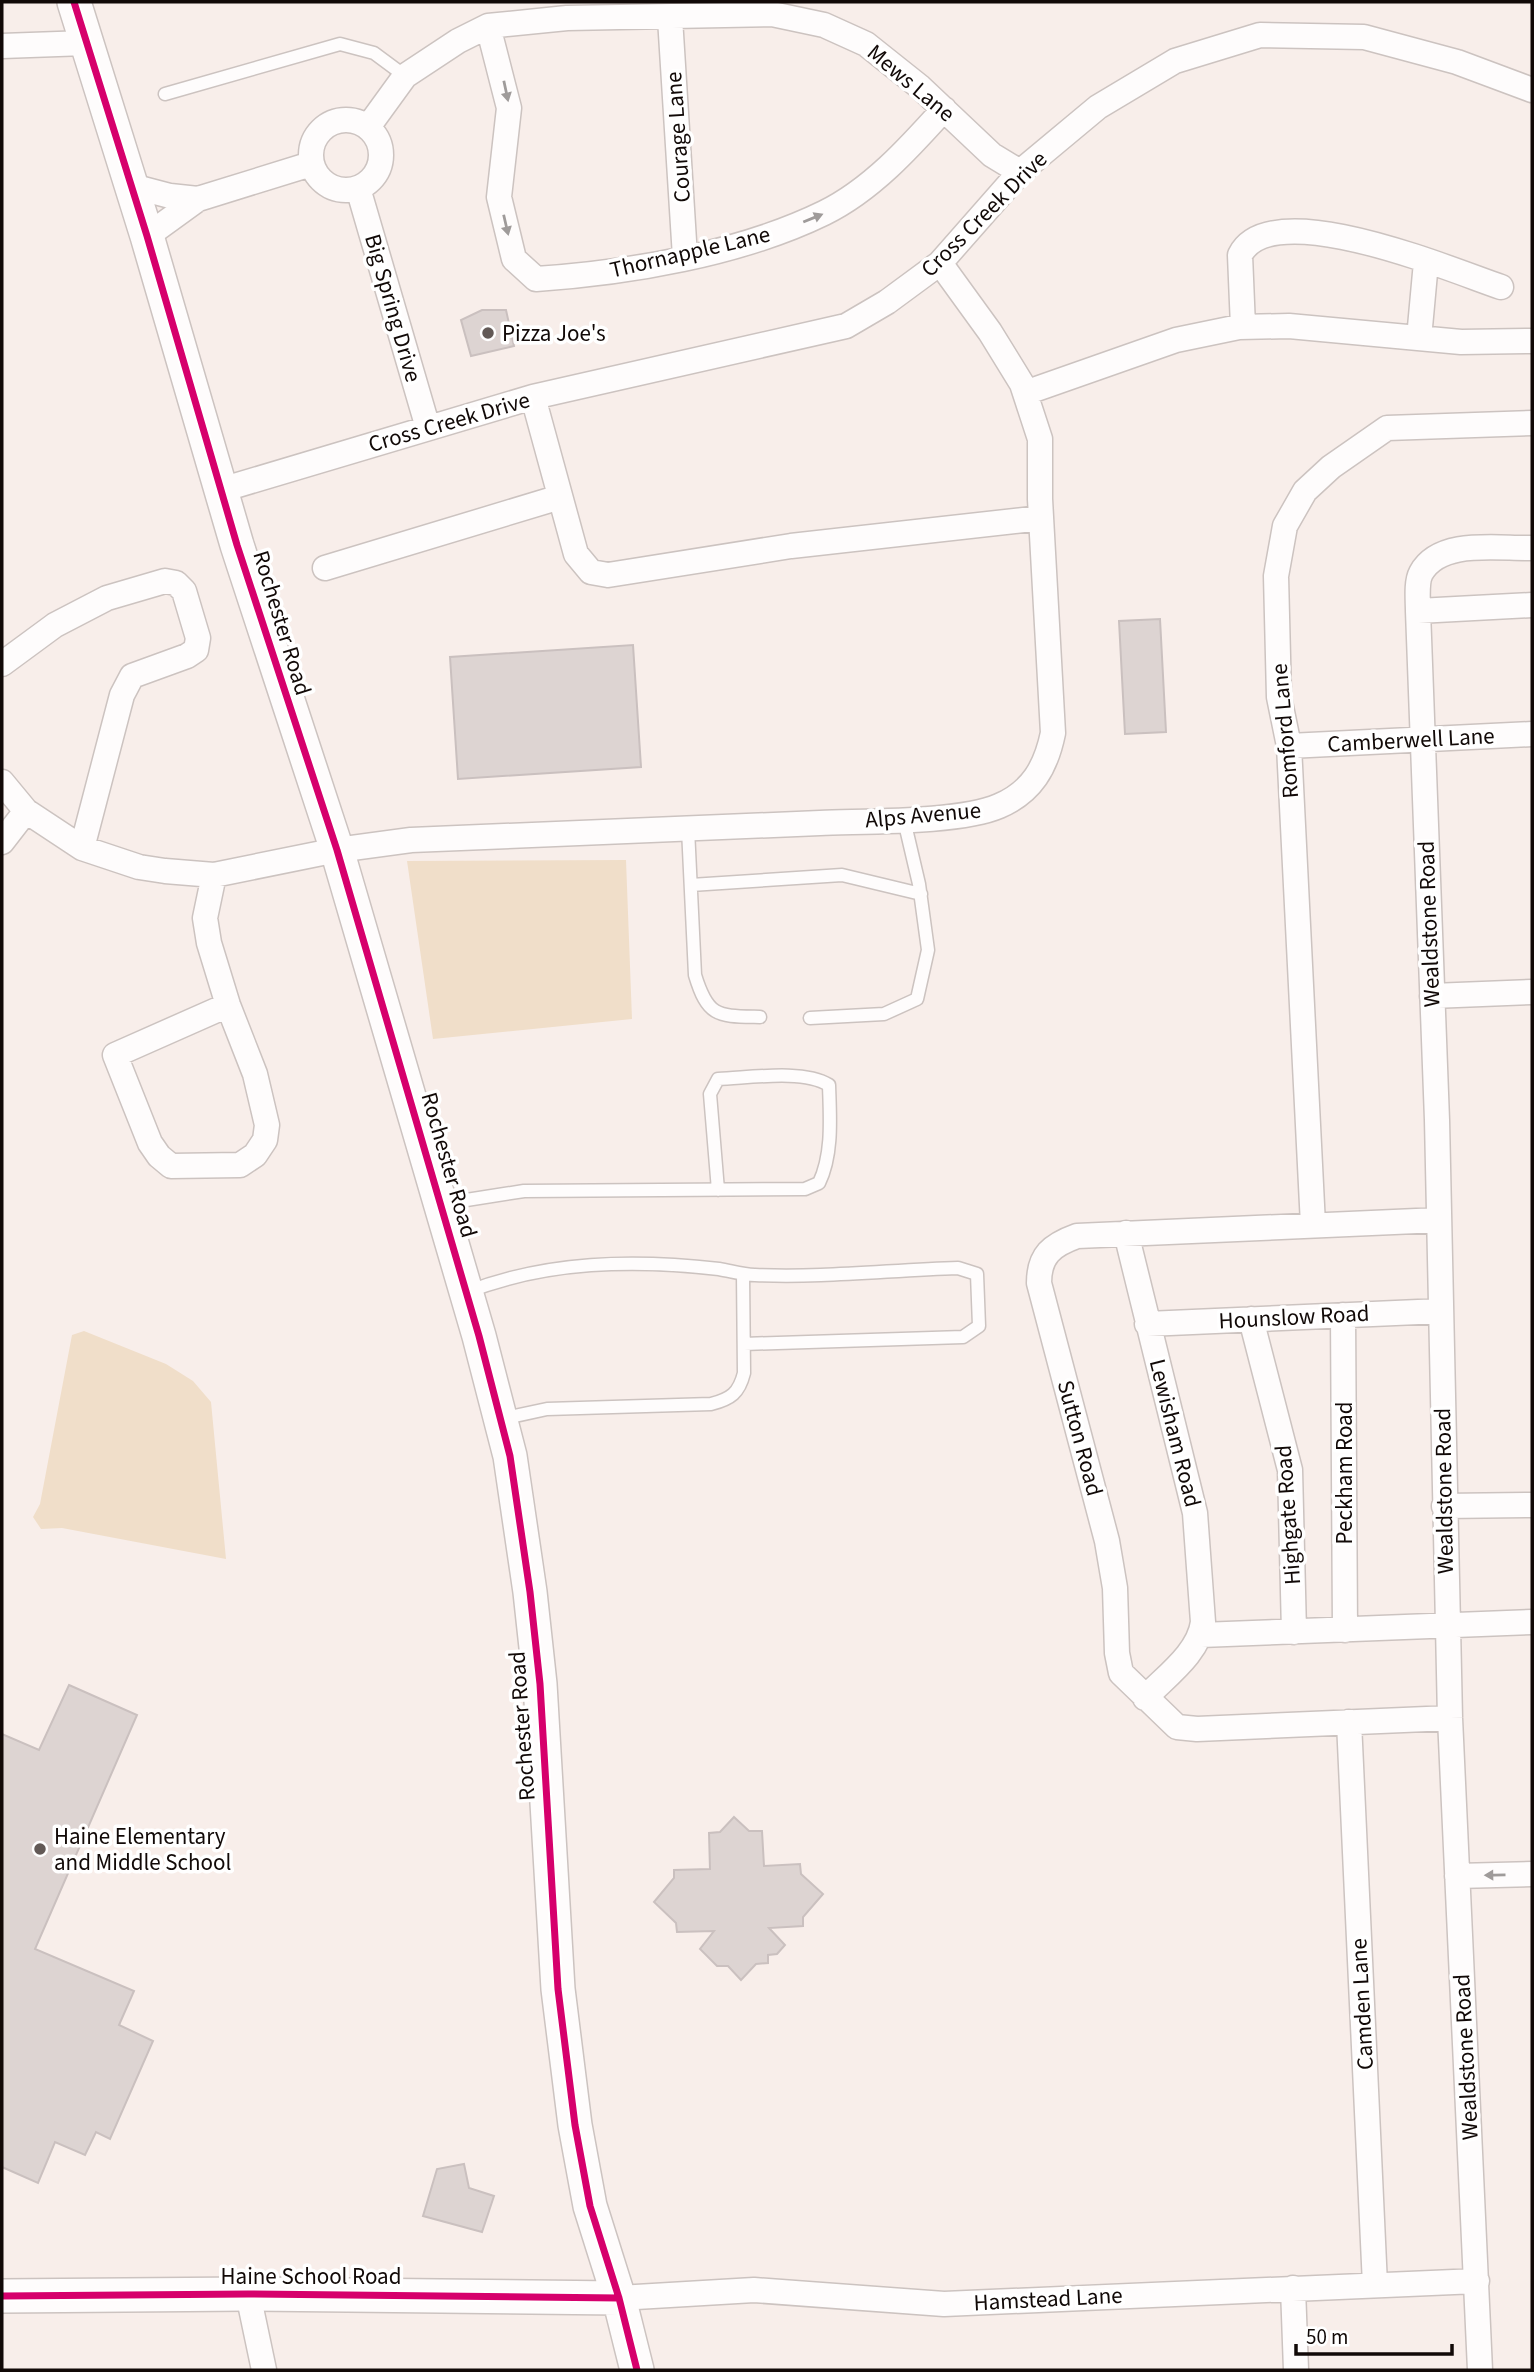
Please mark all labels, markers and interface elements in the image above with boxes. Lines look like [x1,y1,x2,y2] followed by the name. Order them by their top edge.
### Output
[860,36,962,130] street label: Mews Lane
[657,70,699,204] street label: Courage Lane
[500,80,511,102] one-way arrow
[913,143,1055,285] street label: Cross Creek Drive
[803,212,824,223] one-way arrow
[500,214,511,236] one-way arrow
[607,218,773,286] street label: Thornapple Lane
[356,230,430,386] street label: Big Spring Drive
[502,317,606,350] place label: Pizza Joe's
[480,325,496,341] marker: Pizza Joe's
[364,383,534,461] street label: Cross Creek Drive
[244,547,320,699] street label: Rochester Road
[1263,662,1307,800] street label: Romford Lane
[1327,719,1495,761] street label: Camberwell Lane
[864,793,982,837] street label: Alps Avenue
[1410,840,1448,1008] street label: Wealdstone Road
[413,1088,485,1242] street label: Rochester Road
[1218,1297,1370,1337] street label: Hounslow Road
[1141,1356,1209,1510] street label: Lewisham Road
[1049,1376,1111,1500] street label: Sutton Road
[1328,1402,1361,1544] street label: Peckham Road
[1426,1407,1462,1575] street label: Wealdstone Road
[1267,1444,1309,1586] street label: Highgate Road
[500,1650,544,1802] street label: Rochester Road
[54,1820,231,1879] place label: Haine Elementary and Middle School
[32,1841,48,1857] marker: Haine Elementary and Middle School
[1483,1870,1505,1881] one-way arrow
[1342,1937,1382,2071] street label: Camden Lane
[1445,1973,1487,2141] street label: Wealdstone Road
[221,2260,401,2293] street label: Haine School Road
[973,2279,1123,2319] street label: Hamstead Lane
[1296,2312,1452,2356] scale bar
[1306,2322,1348,2352] text: 50 m

